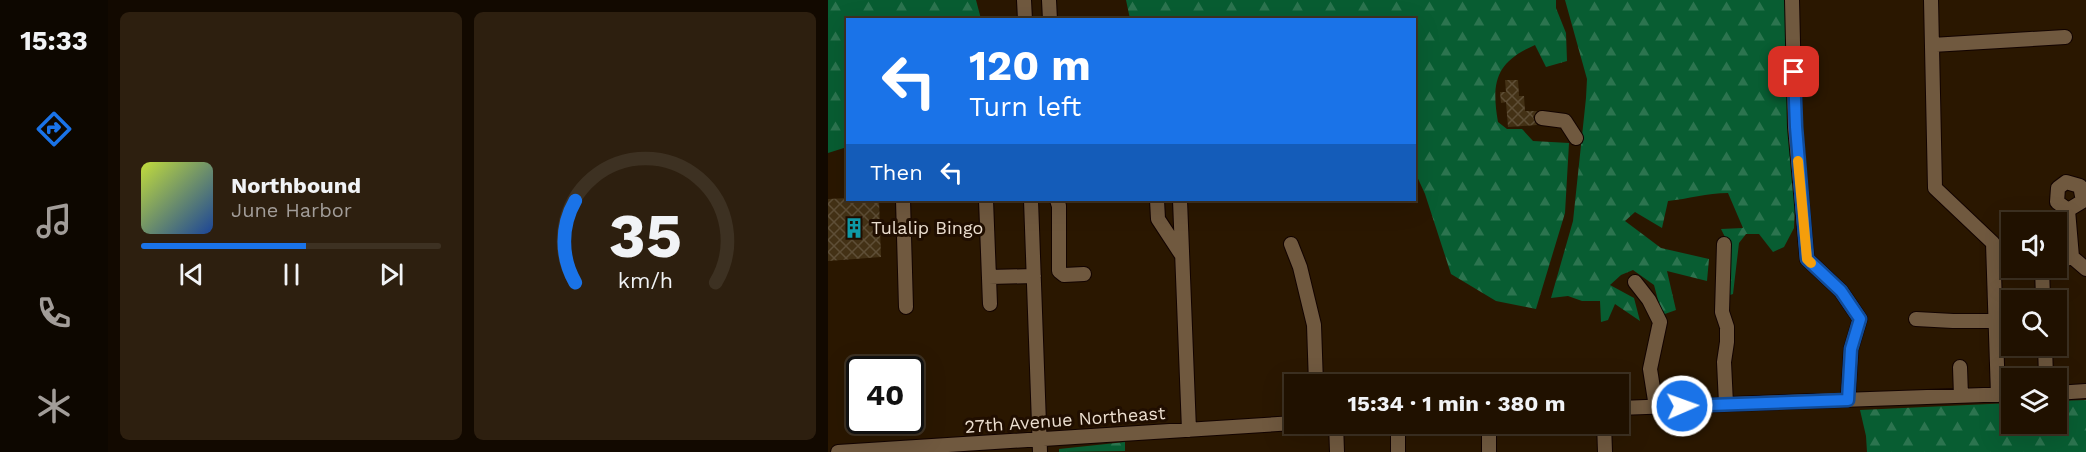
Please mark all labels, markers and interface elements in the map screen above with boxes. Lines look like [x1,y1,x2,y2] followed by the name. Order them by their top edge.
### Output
[20,25,88,57] text: 15:33
[969,41,1091,90] text: 120 m
[870,42,948,120] icon: left
[1768,46,1819,97] pin
[1777,55,1810,88] icon: arrive
[969,91,1081,123] text: Turn left
[33,108,75,150] icon: directions
[935,156,968,189] icon: left
[870,160,923,185] text: Then
[231,173,361,198] text: Northbound
[231,198,352,222] text: June Harbor
[608,199,682,272] text: 35
[33,200,75,242] icon: music
[2001,212,2067,434] map controls
[2001,212,2067,278] button: sound
[842,216,866,240] building icon: Tulalip Bingo
[871,217,983,238] place label: Tulalip Bingo
[175,258,208,291] icon: previous
[275,258,308,291] icon: pause
[375,258,408,291] icon: next
[617,268,673,293] text: km/h
[2001,290,2067,356] button: search
[33,292,75,334] icon: phone
[846,356,924,434] speed limit sign: 40
[2001,368,2067,434] button: layers
[1650,374,1714,438] position arrow
[33,385,75,427] icon: climate
[1348,391,1565,416] text: 15:34 · 1 min · 380 m
[964,402,1166,437] street label: 27th Avenue Northeast

